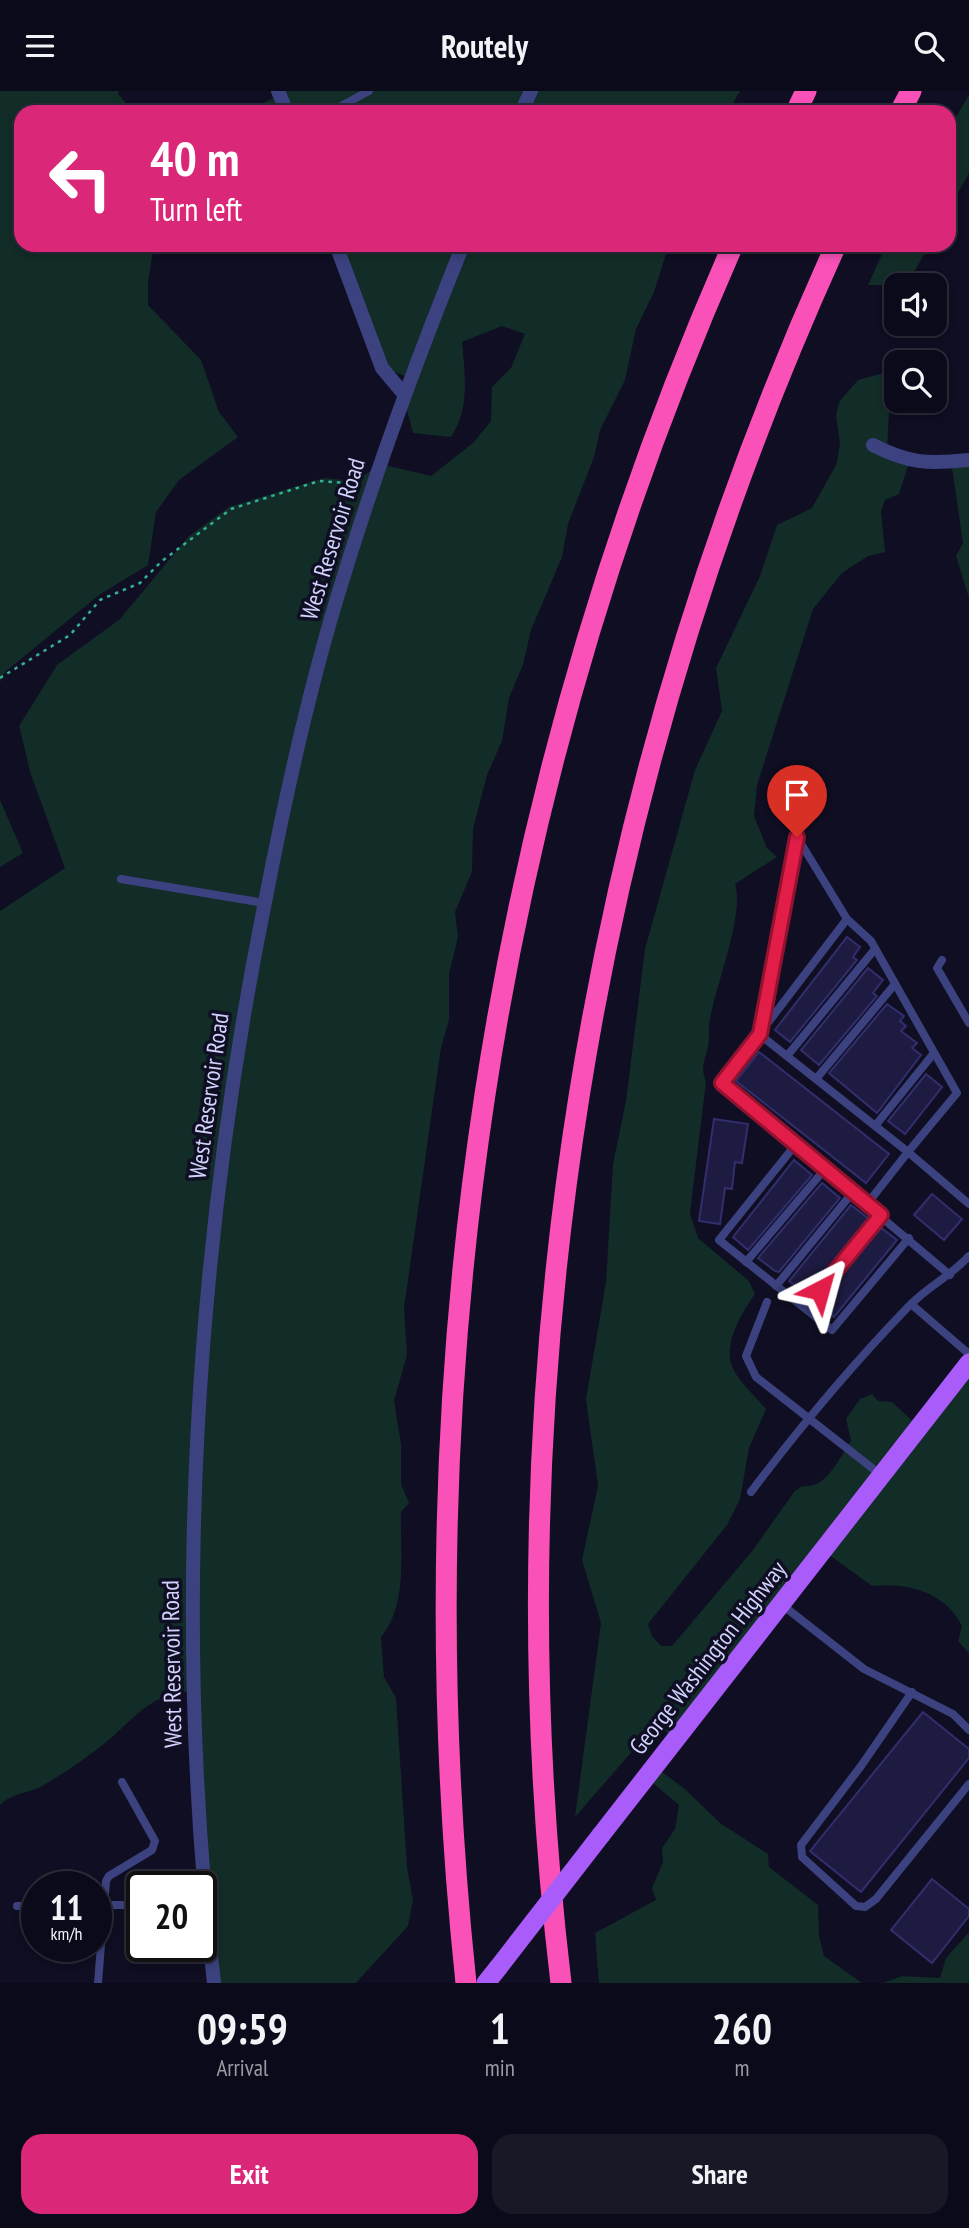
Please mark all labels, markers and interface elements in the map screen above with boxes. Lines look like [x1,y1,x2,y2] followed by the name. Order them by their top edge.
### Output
[441,25,528,67] text: Routely
[21,27,59,65] icon: menu
[910,27,948,65] icon: search
[150,126,239,190] text: 40 m
[35,133,126,224] icon: left
[150,188,242,230] text: Turn left
[884,273,947,413] map controls
[884,273,947,336] button: sound
[884,350,947,413] button: search
[293,454,372,624] street label: West Reservoir Road
[767,765,827,837] pin
[778,776,816,814] icon: arrive
[181,1011,236,1181] street label: West Reservoir Road
[783,1253,857,1327] position arrow
[622,1555,793,1761] street label: George Washington Highway
[155,1580,188,1748] street label: West Reservoir Road
[126,1871,217,1962] speed limit sign: 20
[50,1884,83,1930] text: 11
[51,1922,82,1945] text: km/h
[197,2001,288,2056] text: 09:59
[490,2001,510,2056] text: 1
[712,2001,772,2056] text: 260
[216,2053,268,2082] text: Arrival
[485,2053,515,2082] text: min
[734,2053,749,2082] text: m
[21,2134,478,2214] button: Exit
[492,2134,948,2214] button: Share

